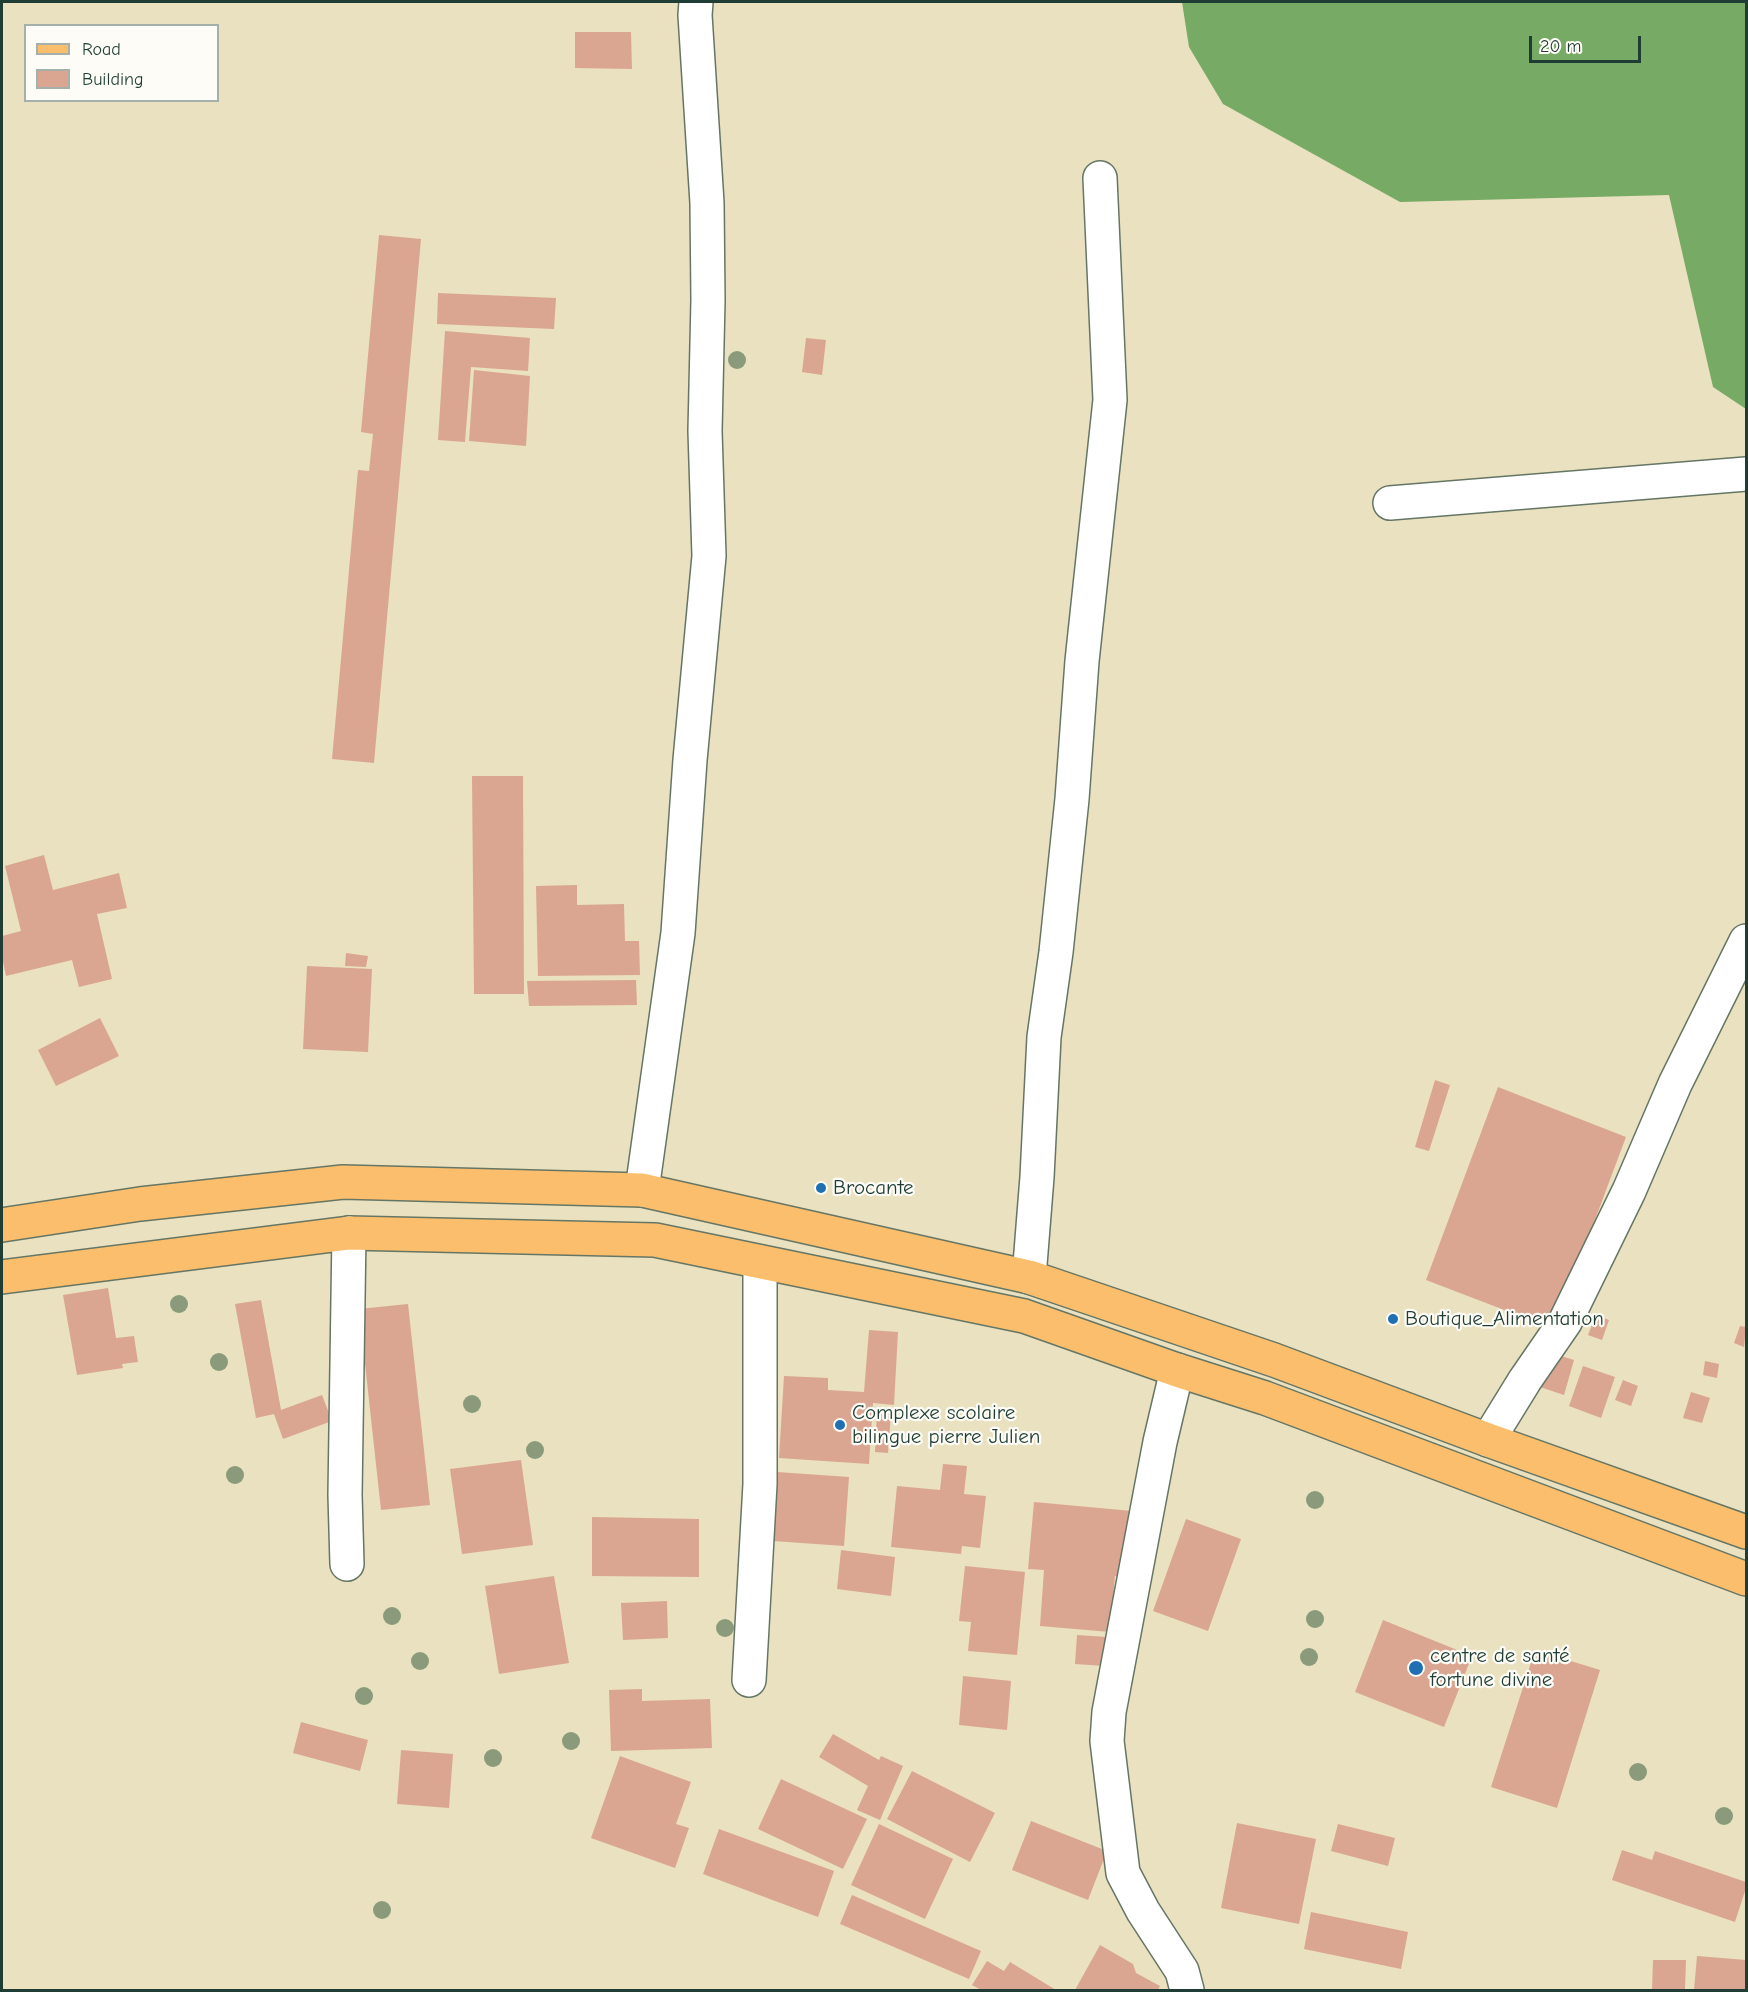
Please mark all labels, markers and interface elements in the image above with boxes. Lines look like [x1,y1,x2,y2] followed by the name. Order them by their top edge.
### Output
[24,24,219,102] legend
[1532,24,1644,62] scale bar
[1540,36,1581,57] text: 20 m
[82,39,121,60] text: Road
[82,69,144,90] text: Building
[833,1175,914,1201] place label: Brocante
[814,1181,828,1195] marker: Brocante
[1405,1306,1604,1332] place label: Boutique_Alimentation
[1386,1312,1400,1326] marker: Boutique_Alimentation
[852,1400,1040,1450] place label: Complexe scolaire bilingue pierre Julien
[833,1418,847,1432] marker: Complexe scolaire bilingue pierre Julien
[1430,1643,1569,1693] place label: centre de santé fortune divine
[1407,1659,1425,1677] marker: centre de santé fortune divine

